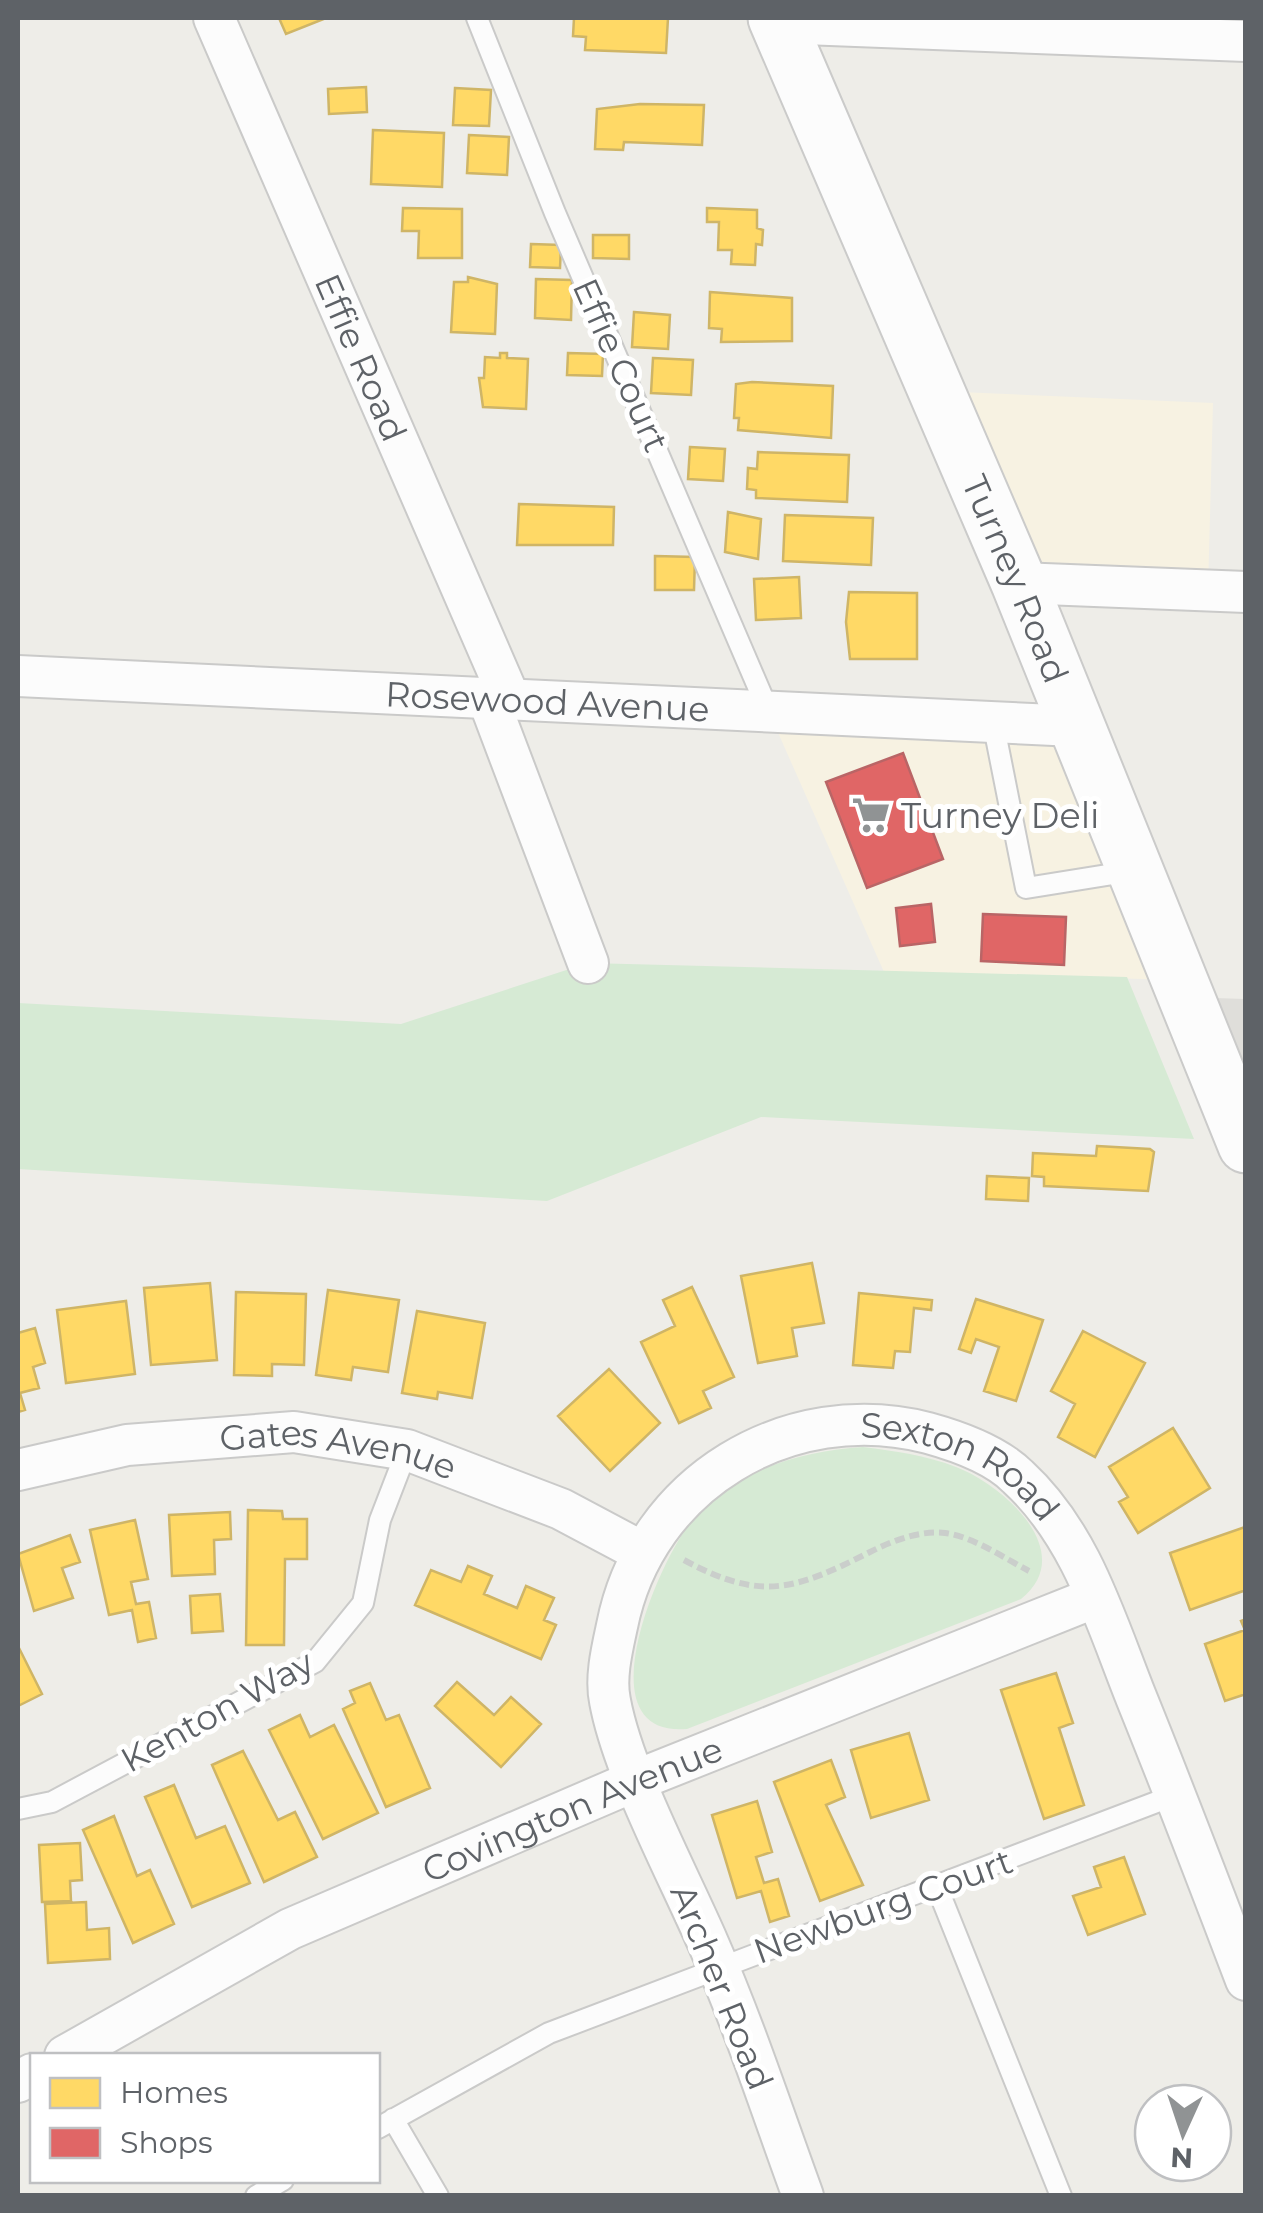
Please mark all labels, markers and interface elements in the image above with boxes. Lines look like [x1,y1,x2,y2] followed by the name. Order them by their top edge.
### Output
[306,267,417,448] street label: Effie Road
[564,272,678,458] street label: Effie Court
[954,468,1078,689] street label: Turney Road
[384,672,710,730] street label: Rosewood Avenue
[850,794,892,836] supermarket icon: Turney Deli
[901,794,1099,837] place label: Turney Deli
[860,1403,1069,1529] street label: Sexton Road
[218,1410,463,1489] street label: Gates Avenue
[113,1641,321,1781] street label: Kenton Way
[415,1727,729,1891] street label: Covington Avenue
[748,1839,1018,1973] street label: Newburg Court
[661,1878,783,2096] street label: Archer Road
[30,2053,380,2183] legend
[120,2074,228,2111] text: Homes
[1133,2083,1233,2183] north arrow
[120,2124,213,2161] text: Shops
[1170,2140,1194,2176] text: N

